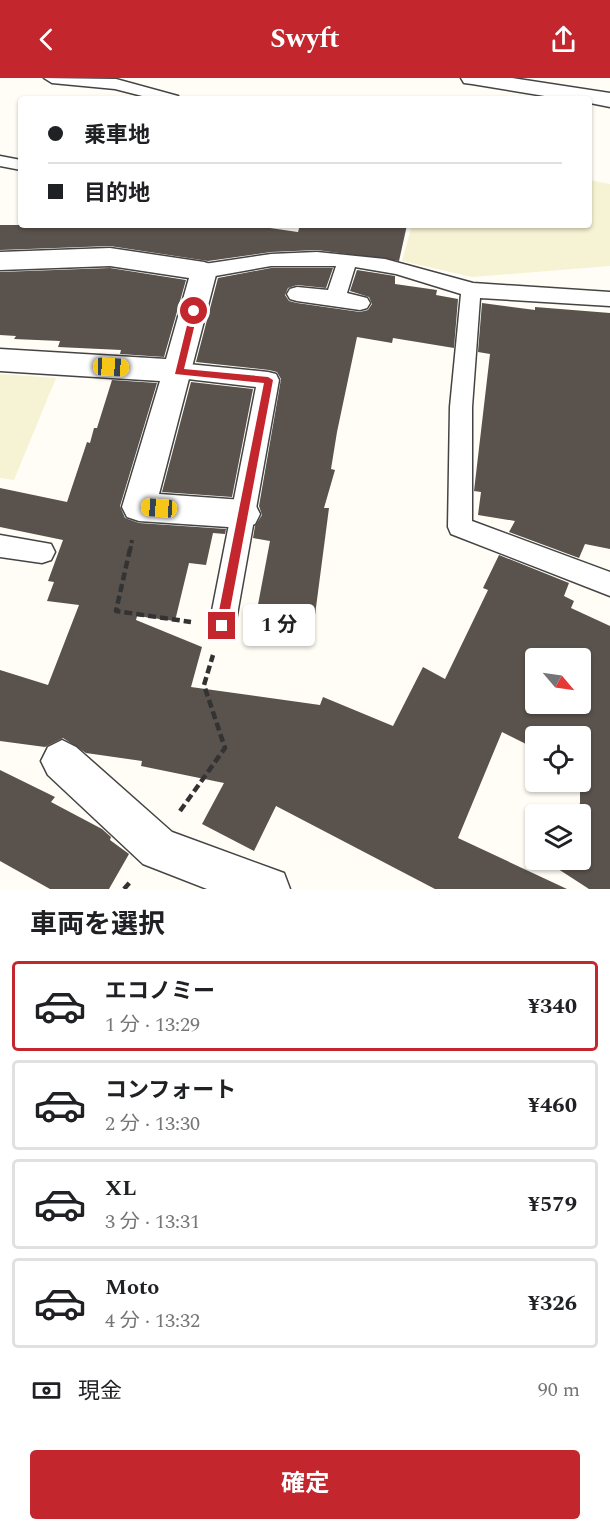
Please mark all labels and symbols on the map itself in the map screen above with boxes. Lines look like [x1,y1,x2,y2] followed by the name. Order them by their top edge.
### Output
[180,297,207,324] route start
[93,357,129,377] car
[140,498,178,518] car
[243,605,315,647] callout: 1 分
[208,612,235,639] route end
[525,648,591,714] north arrow

